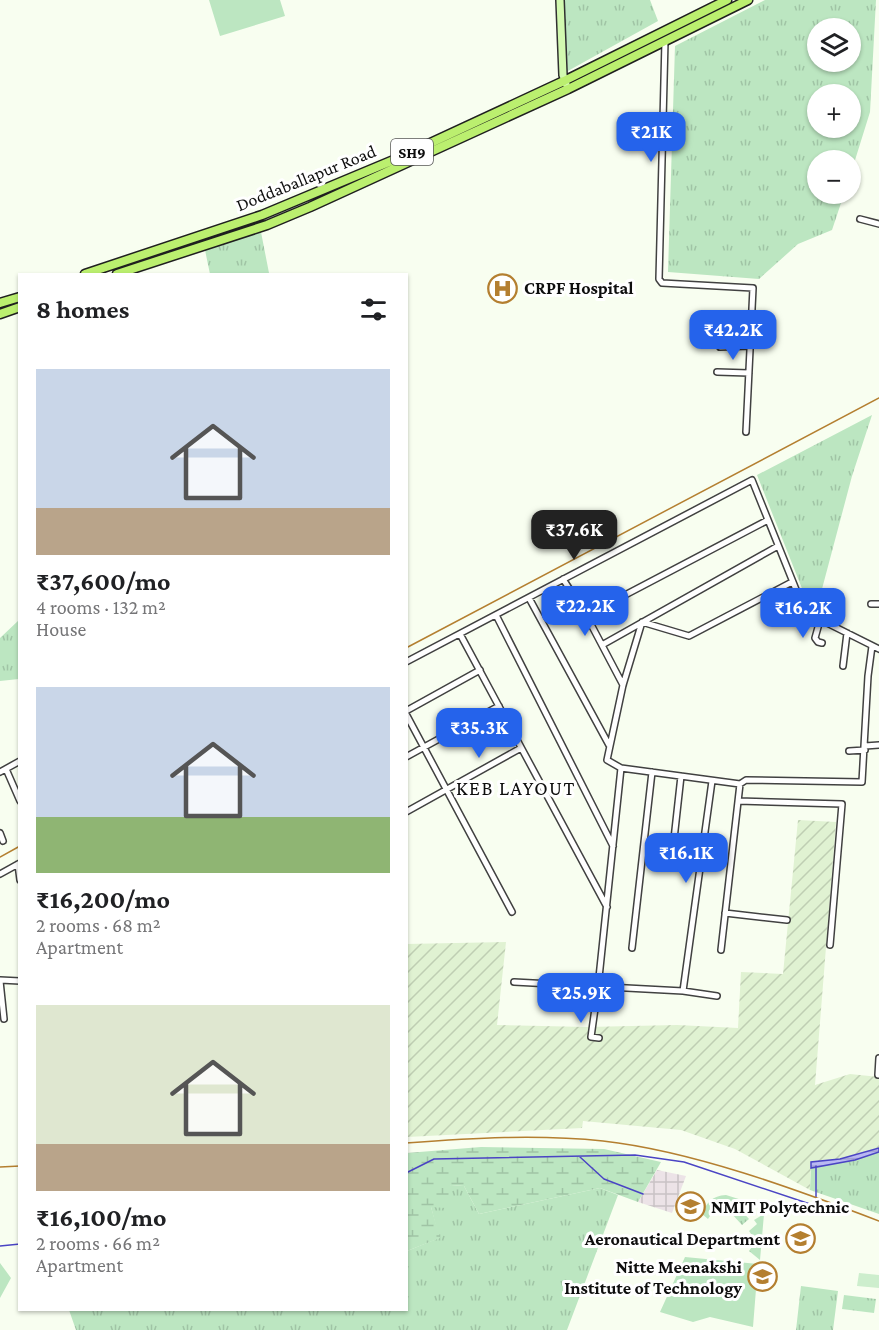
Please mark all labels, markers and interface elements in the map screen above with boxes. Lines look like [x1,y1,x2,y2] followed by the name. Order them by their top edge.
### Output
[807,18,861,204] map controls
[807,18,861,72] button: layers
[807,84,861,138] button: +
[615,112,687,163] pin: ₹21K
[631,120,671,142] text: ₹21K
[391,139,433,165] road number: SH9
[233,141,379,215] street label: Doddaballapur Road
[807,150,861,204] button: −
[487,272,519,304] hospital icon: CRPF Hospital
[524,278,633,298] place label: CRPF Hospital
[357,293,390,326] icon: filters
[36,295,129,324] text: 8 homes
[684,310,782,361] pin: ₹42.2K
[703,318,763,340] text: ₹42.2K
[159,408,267,516] icon: home
[525,510,623,561] pin: ₹37.6K
[545,518,603,540] text: ₹37.6K
[36,567,171,596] text: ₹37,600/mo
[536,586,634,637] pin: ₹22.2K
[754,588,852,639] pin: ₹16.2K
[555,594,615,616] text: ₹22.2K
[36,596,166,618] text: 4 rooms · 132 m²
[774,596,832,618] text: ₹16.2K
[36,618,86,640] text: House
[430,708,528,759] pin: ₹35.3K
[450,716,508,738] text: ₹35.3K
[159,726,267,834] icon: home
[456,777,576,799] district label: KEB LAYOUT
[637,833,735,884] pin: ₹16.1K
[659,841,713,863] text: ₹16.1K
[36,885,170,914] text: ₹16,200/mo
[36,914,161,936] text: 2 rooms · 68 m²
[36,936,123,958] text: Apartment
[532,973,630,1024] pin: ₹25.9K
[551,981,611,1003] text: ₹25.9K
[159,1044,267,1152] icon: home
[674,1191,706,1223] school or university icon: NMIT Polytechnic
[711,1197,849,1217] place label: NMIT Polytechnic
[36,1203,166,1232] text: ₹16,100/mo
[785,1223,817,1255] school or university icon: Aeronautical Department
[584,1229,781,1249] place label: Aeronautical Department
[36,1232,160,1254] text: 2 rooms · 66 m²
[36,1254,123,1276] text: Apartment
[564,1257,743,1298] place label: Nitte Meenakshi Institute of Technology
[747,1261,779,1293] school or university icon: Nitte Meenakshi Institute of Technology

